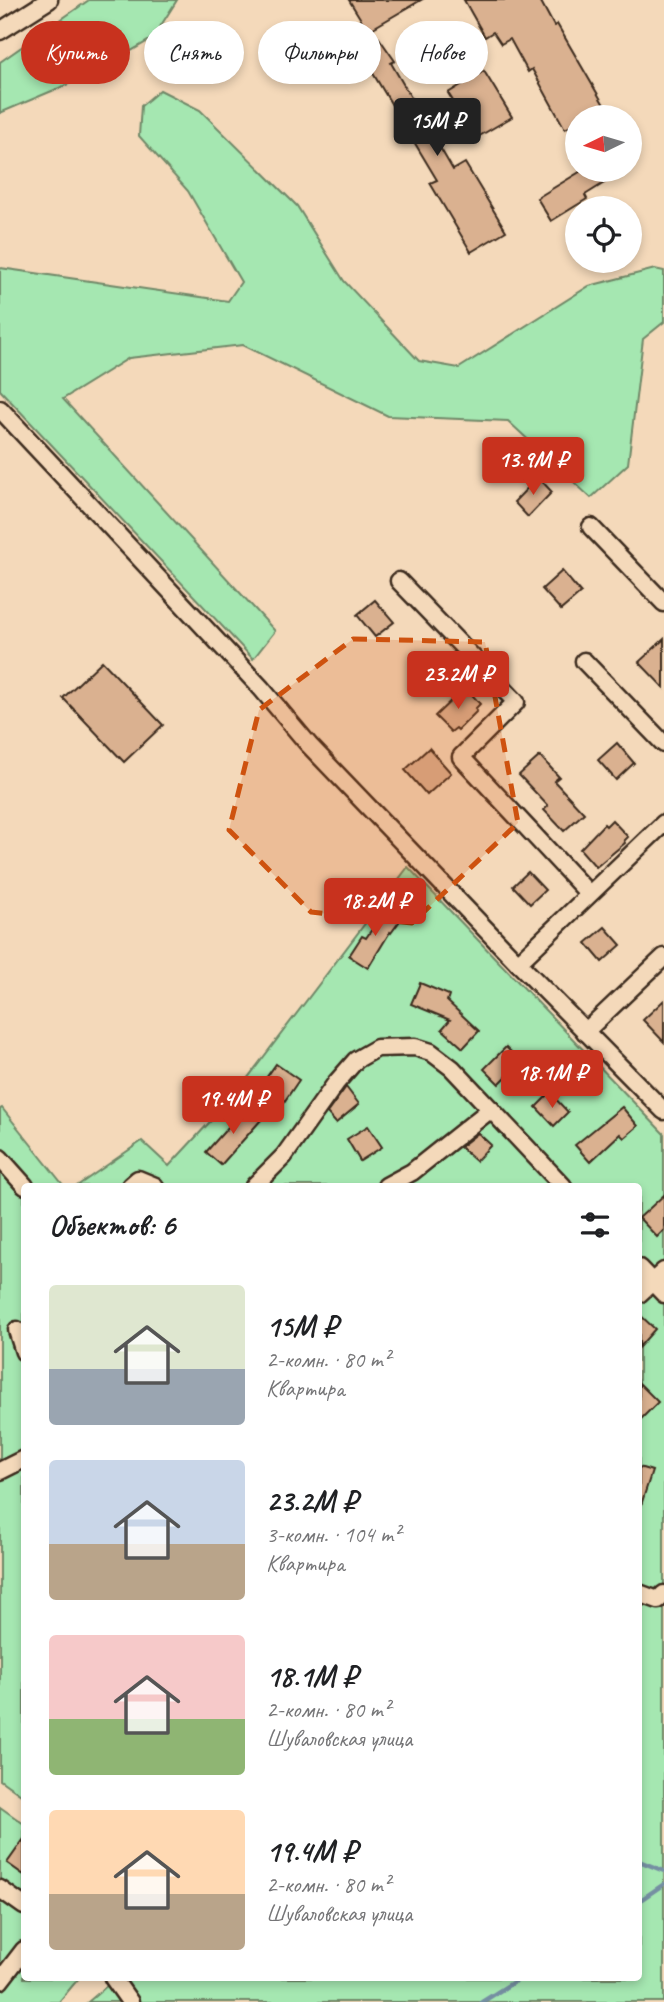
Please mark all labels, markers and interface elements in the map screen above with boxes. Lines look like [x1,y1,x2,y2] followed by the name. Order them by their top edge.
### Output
[21,21,130,84] chip: Купить
[144,21,244,84] chip: Снять
[258,21,381,84] chip: Фильтры
[395,21,488,84] chip: Новое
[388,99,486,158] pin: 15M ₽
[565,105,642,182] north arrow
[565,105,642,273] map controls
[410,106,464,135] text: 15M ₽
[565,196,642,273] button: locate
[468,438,598,497] pin: 13.9M ₽
[498,445,568,474] text: 13.9M ₽
[393,652,523,711] pin: 23.2M ₽
[423,659,493,688] text: 23.2M ₽
[310,878,440,938] pin: 18.2M ₽
[340,886,410,915] text: 18.2M ₽
[487,1050,617,1110] pin: 18.1M ₽
[517,1058,587,1087] text: 18.1M ₽
[168,1076,298,1136] pin: 19.4M ₽
[198,1084,268,1113] text: 19.4M ₽
[49,1206,175,1244] text: Объектов: 6
[576,1206,614,1244] icon: filters
[266,1307,337,1345] text: 15M ₽
[105,1313,189,1397] icon: home
[266,1345,390,1374] text: 2-комн. · 80 m²
[266,1374,344,1403] text: Квартира
[266,1482,357,1520] text: 23.2M ₽
[105,1488,189,1572] icon: home
[266,1520,400,1549] text: 3-комн. · 104 m²
[266,1549,344,1578] text: Квартира
[266,1657,357,1695] text: 18.1M ₽
[105,1663,189,1747] icon: home
[266,1695,390,1724] text: 2-комн. · 80 m²
[266,1724,412,1753] text: Шуваловская улица
[266,1832,357,1870] text: 19.4M ₽
[105,1838,189,1922] icon: home
[266,1870,390,1899] text: 2-комн. · 80 m²
[266,1899,412,1928] text: Шуваловская улица

